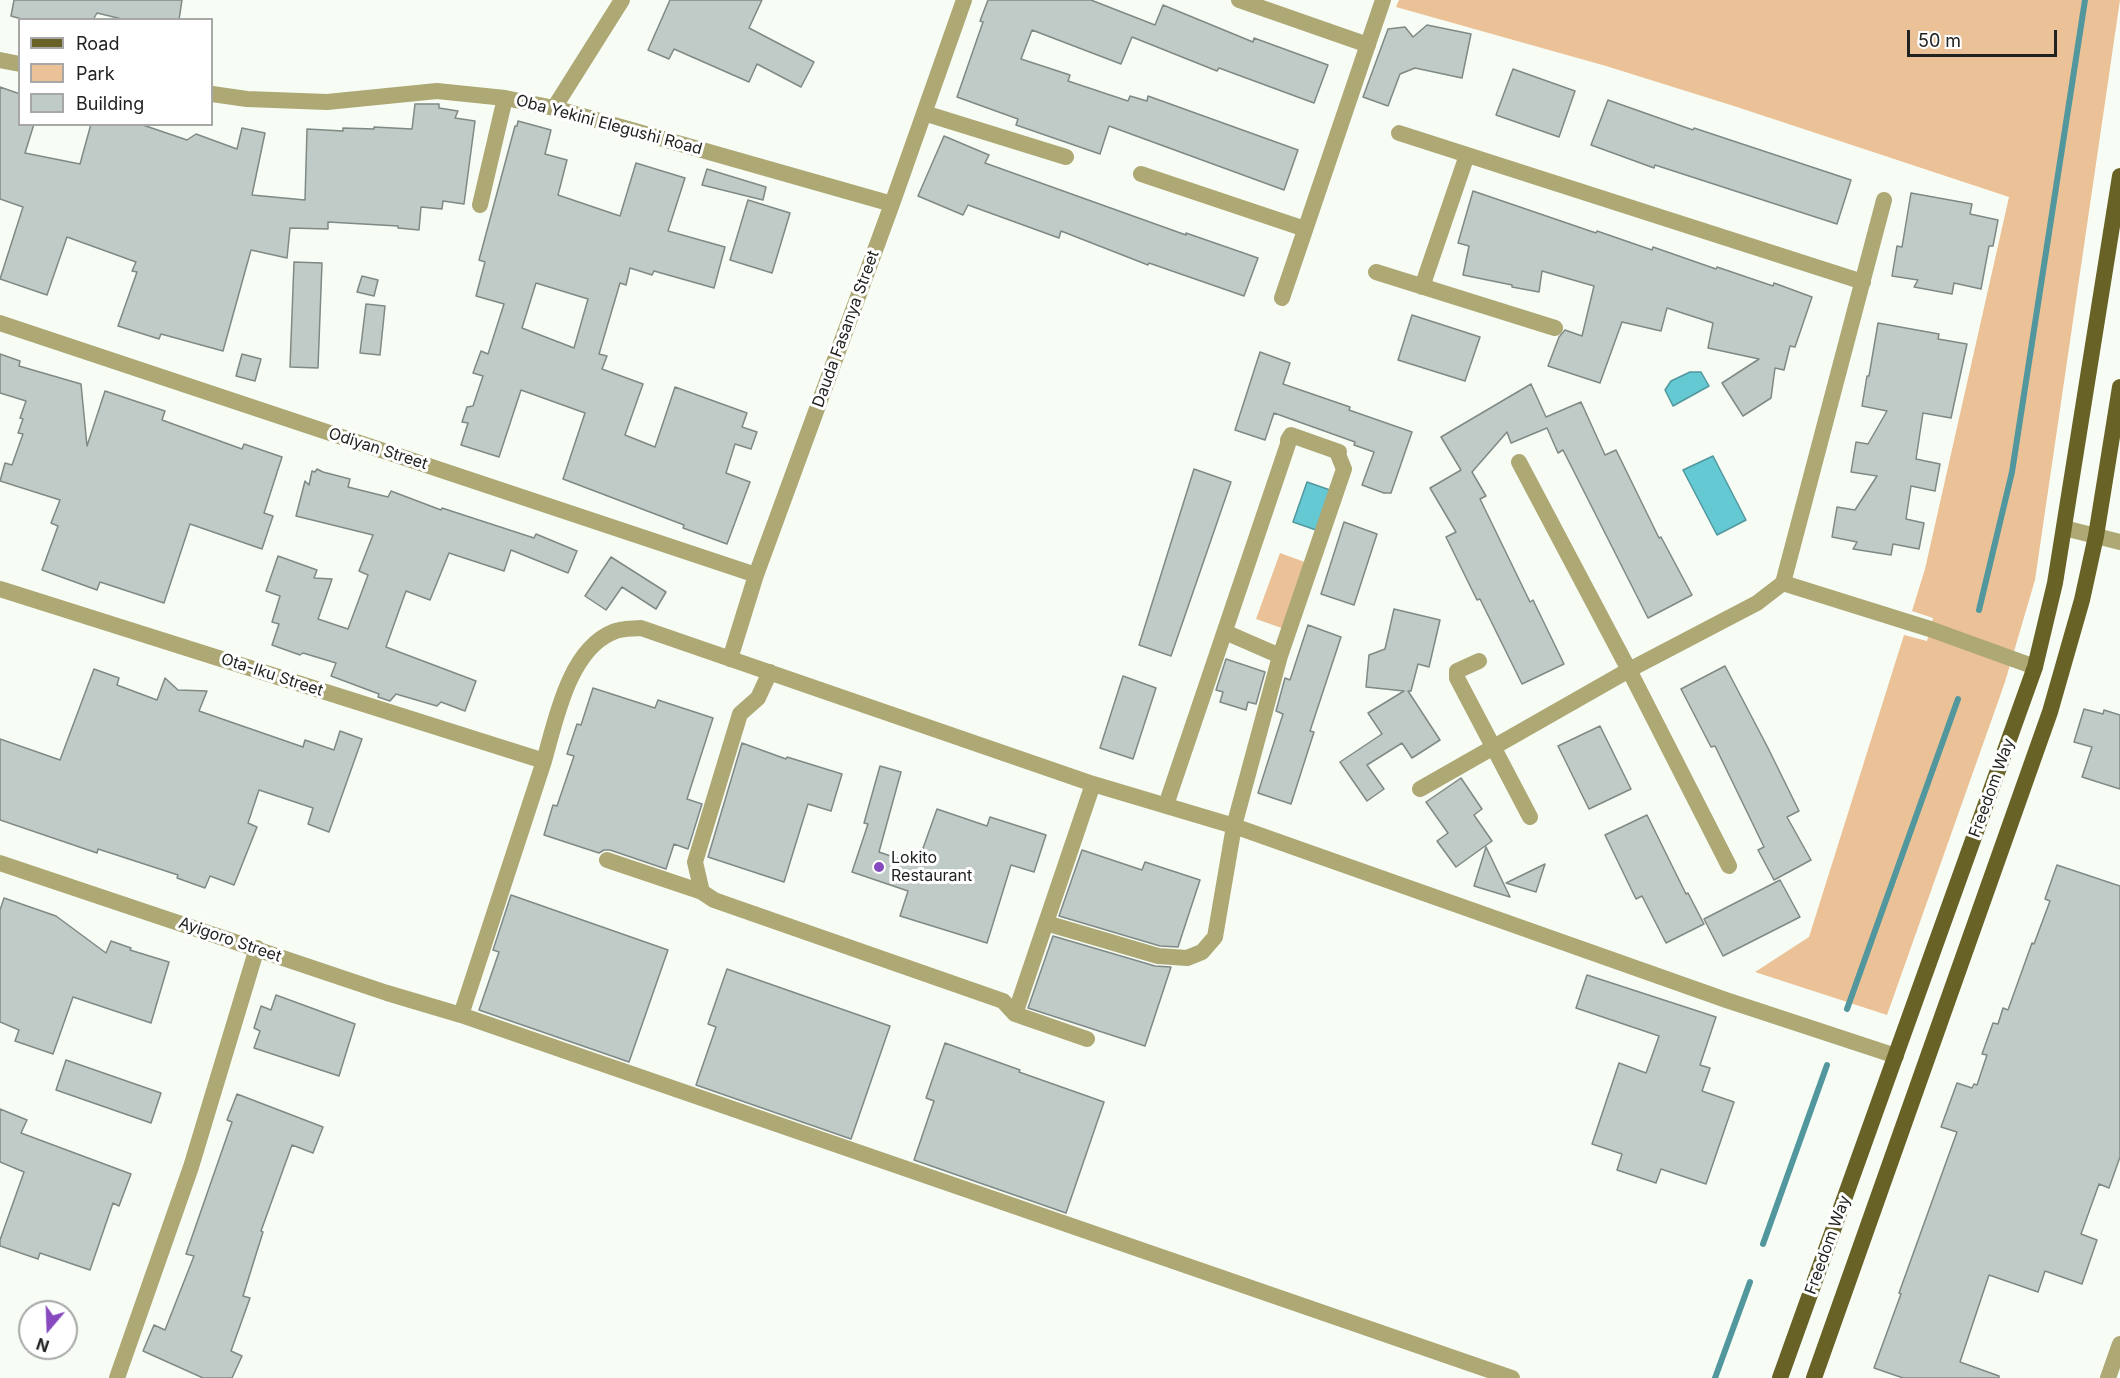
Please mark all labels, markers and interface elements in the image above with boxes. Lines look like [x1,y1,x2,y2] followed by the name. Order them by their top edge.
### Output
[18,18,213,126] legend
[1910,18,2060,56] scale bar
[1918,30,1961,51] text: 50 m
[76,33,119,54] text: Road
[76,63,115,84] text: Park
[514,91,704,159] street label: Oba Yekini Elegushi Road
[76,93,144,114] text: Building
[809,248,883,410] street label: Dauda Fasanya Street
[326,424,430,474] street label: Odiyan Street
[219,649,325,701] street label: Ota-Iku Street
[1965,736,2019,840] street label: Freedom Way
[891,848,972,886] place label: Lokito Restaurant
[872,860,886,874] marker: Lokito Restaurant
[176,913,284,967] street label: Ayigoro Street
[1801,1193,1855,1297] street label: Freedom Way
[18,1300,78,1360] north arrow
[34,1334,52,1357] text: N

